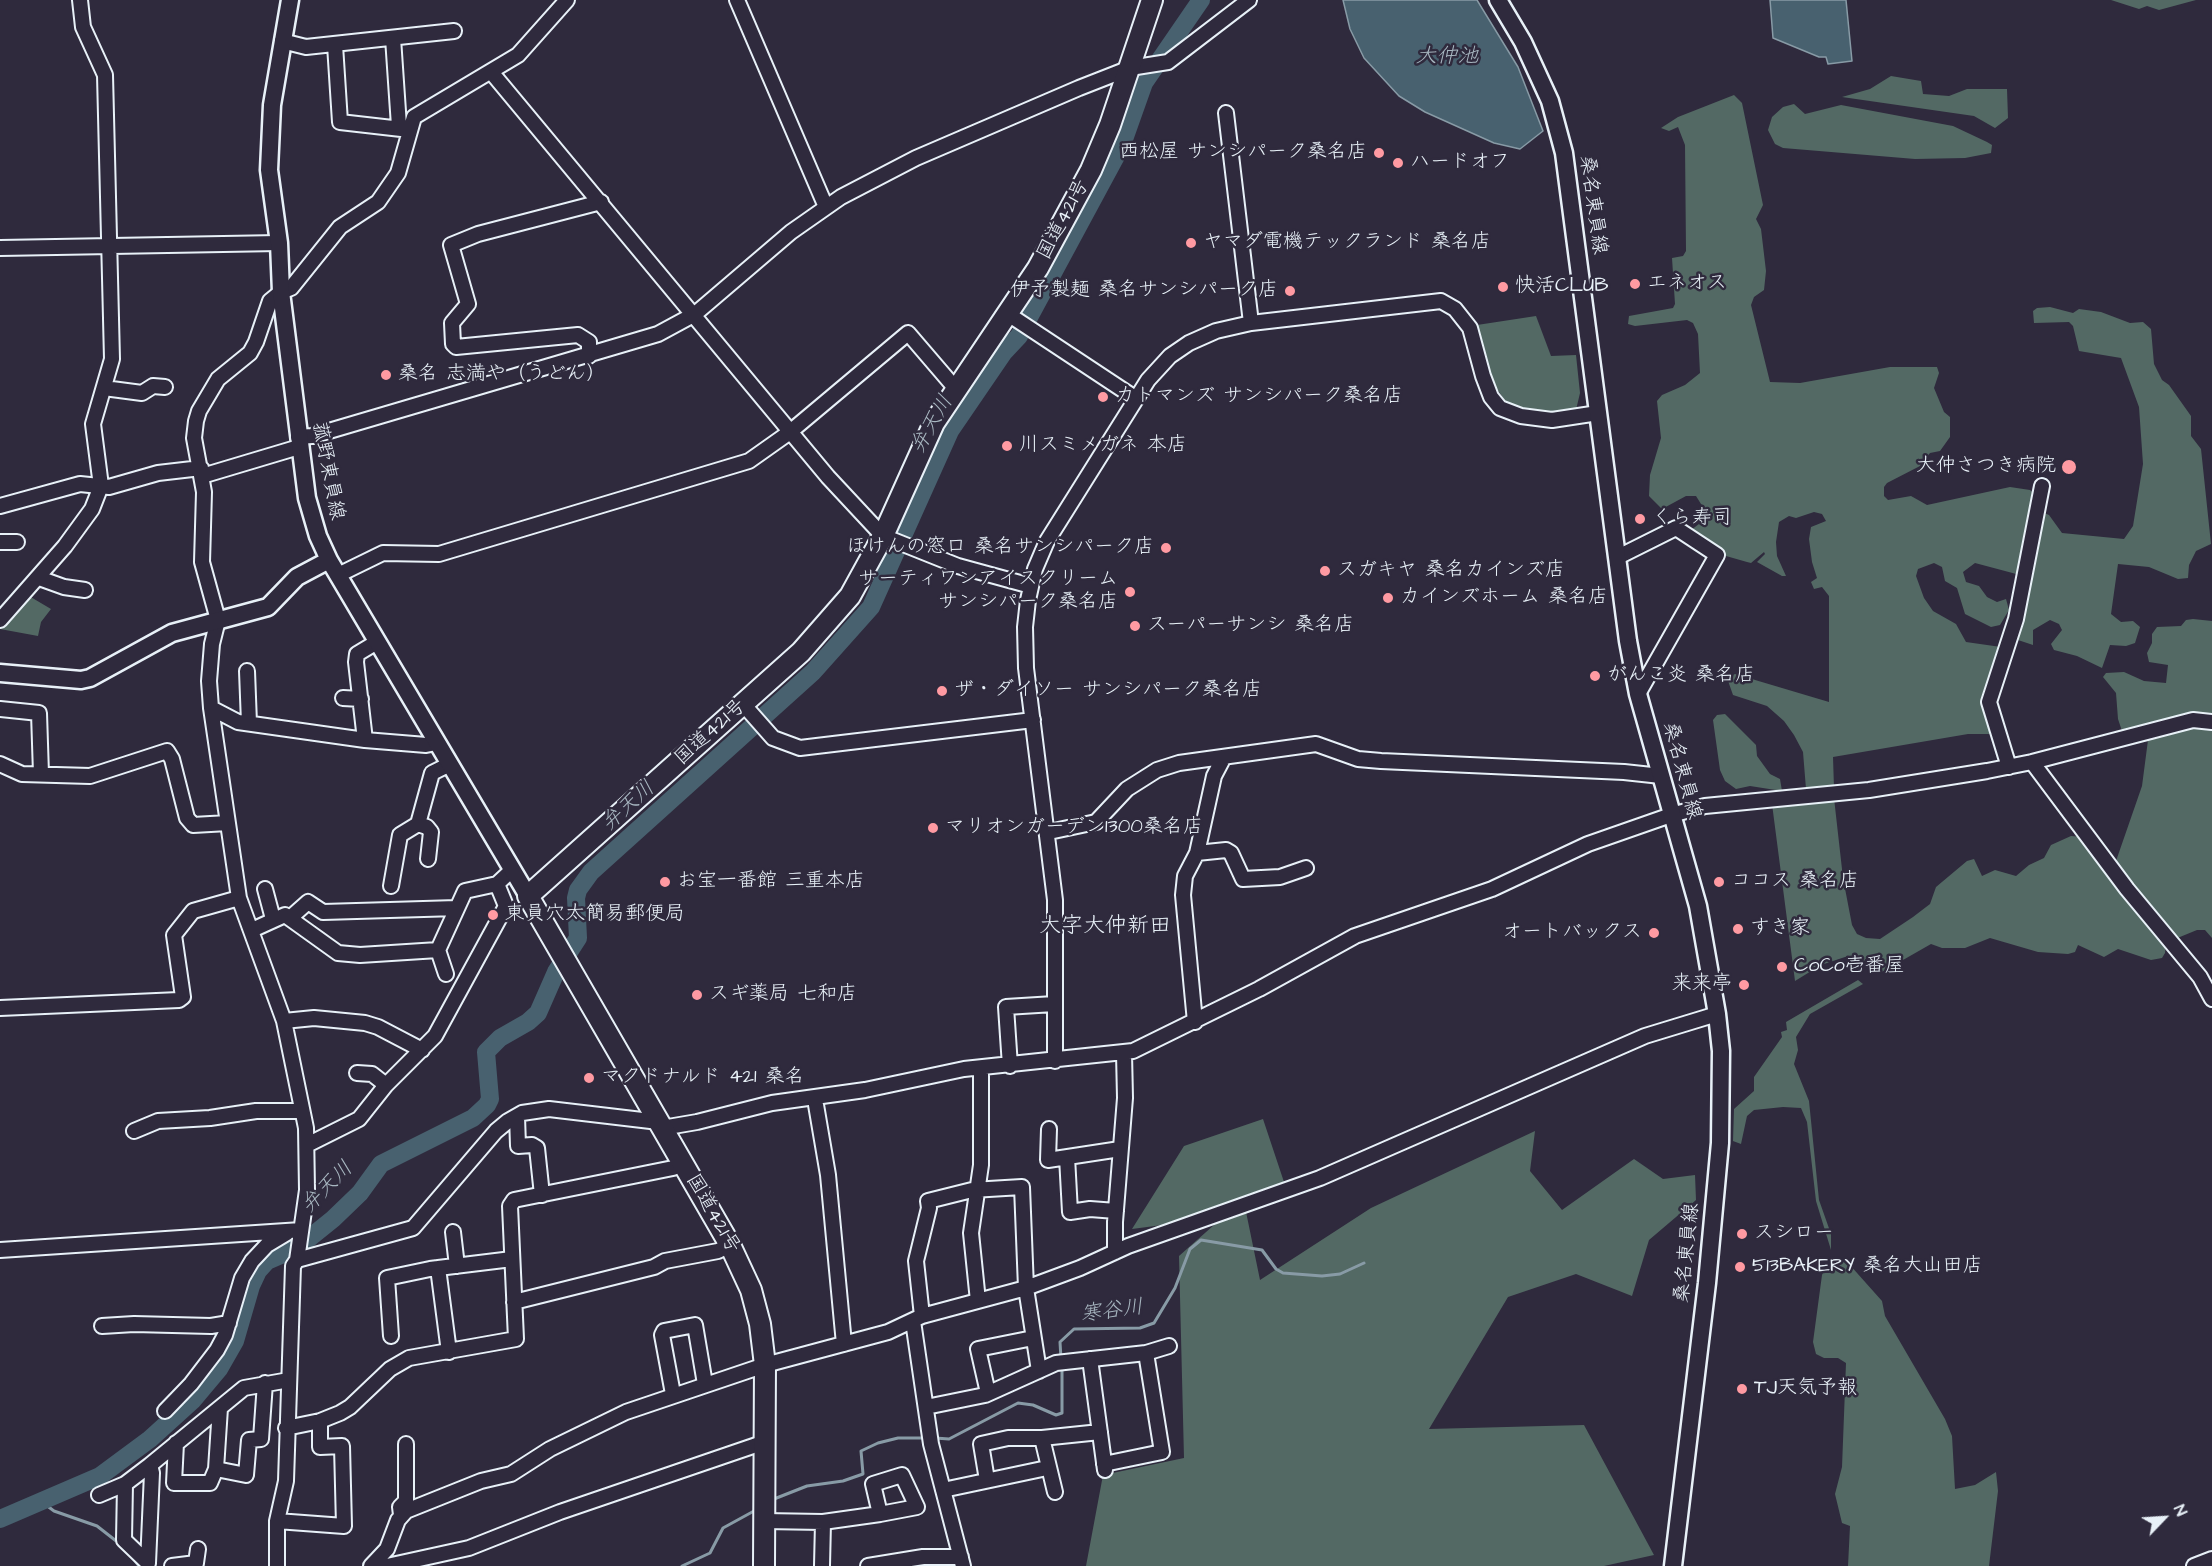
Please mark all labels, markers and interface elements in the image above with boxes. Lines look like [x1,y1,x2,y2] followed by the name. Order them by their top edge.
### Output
[1416,45,1478,71] water label: 大仲池
[1119,141,1367,165] place label: 西松屋 サンシパーク桑名店
[1372,146,1386,160] marker: 西松屋 サンシパーク桑名店
[1410,151,1510,175] place label: ハードオフ
[1573,154,1611,256] street label: 桑名東員線
[1391,156,1405,170] marker: ハードオフ
[1033,176,1095,264] street label: 国道421号
[1203,231,1491,255] place label: ヤマダ電機テックランド 桑名店
[1184,236,1198,250] marker: ヤマダ電機テックランド 桑名店
[1647,272,1727,296] place label: エネオス
[1515,275,1608,299] place label: 快活CLUB
[1628,277,1642,291] marker: エネオス
[1010,279,1278,303] place label: 伊予製麺 桑名サンシパーク店
[1496,280,1510,294] marker: 快活CLUB
[1283,284,1297,298] marker: 伊予製麺 桑名サンシパーク店
[398,363,606,387] place label: 桑名 志満や（うどん）
[379,368,393,382] marker: 桑名 志満や（うどん）
[1115,385,1403,409] place label: カトマンズ サンシパーク桑名店
[1096,390,1110,404] marker: カトマンズ サンシパーク桑名店
[906,391,960,459] water label: 弁天川
[306,420,348,522] street label: 菰野東員線
[1019,434,1187,458] place label: 川スミメガネ 本店
[1000,439,1014,453] marker: 川スミメガネ 本店
[1916,455,2056,479] place label: 大仲さつき病院
[2060,458,2078,476] marker: 大仲さつき病院
[1652,507,1732,531] place label: くら寿司
[1633,512,1647,526] marker: くら寿司
[846,536,1154,560] place label: ほけんの窓口 桑名サンシパーク店
[1159,541,1173,555] marker: ほけんの窓口 桑名サンシパーク店
[1337,559,1565,583] place label: スガキヤ 桑名カインズ店
[1318,564,1332,578] marker: スガキヤ 桑名カインズ店
[858,568,1118,615] place label: サーティワンアイスクリーム サンシパーク桑名店
[1123,585,1137,599] marker: サーティワンアイスクリーム サンシパーク桑名店
[1400,586,1608,610] place label: カインズホーム 桑名店
[1381,591,1395,605] marker: カインズホーム 桑名店
[1147,614,1354,638] place label: スーパーサンシ 桑名店
[1128,619,1142,633] marker: スーパーサンシ 桑名店
[1607,664,1755,688] place label: がんこ炎 桑名店
[1588,669,1602,683] marker: がんこ炎 桑名店
[954,679,1262,703] place label: ザ・ダイソー サンシパーク桑名店
[935,684,949,698] marker: ザ・ダイソー サンシパーク桑名店
[670,695,752,771] street label: 国道421号
[1656,720,1706,822] street label: 桑名東員線
[597,777,661,837] water label: 弁天川
[945,816,1203,840] place label: マリオンガーデン1300桑名店
[926,821,940,835] marker: マリオンガーデン1300桑名店
[677,870,865,894] place label: お宝一番館 三重本店
[1731,870,1859,894] place label: ココス 桑名店
[658,875,672,889] marker: お宝一番館 三重本店
[1712,875,1726,889] marker: ココス 桑名店
[505,903,685,927] place label: 東員穴太簡易郵便局
[486,908,500,922] marker: 東員穴太簡易郵便局
[1039,914,1171,940] district label: 大字大仲新田
[1750,917,1810,941] place label: すき家
[1502,921,1642,945] place label: オートバックス
[1731,922,1745,936] marker: すき家
[1647,926,1661,940] marker: オートバックス
[1794,955,1905,979] place label: CoCo壱番屋
[1775,960,1789,974] marker: CoCo壱番屋
[1672,973,1732,997] place label: 来来亭
[1737,978,1751,992] marker: 来来亭
[709,983,857,1007] place label: スギ薬局 七和店
[690,988,704,1002] marker: スギ薬局 七和店
[601,1066,805,1090] place label: マクドナルド 421 桑名
[582,1071,596,1085] marker: マクドナルド 421 桑名
[297,1157,359,1219] water label: 弁天川
[680,1170,744,1258] street label: 国道421号
[1671,1202,1705,1304] street label: 桑名東員線
[1754,1222,1834,1246] place label: スシロー
[1735,1227,1749,1241] marker: スシロー
[1752,1255,1983,1279] place label: 513BAKERY 桑名大山田店
[1733,1260,1747,1274] marker: 513BAKERY 桑名大山田店
[1079,1296,1145,1328] water label: 寒谷川
[1754,1377,1857,1401] place label: TJ天気予報
[1735,1382,1749,1396] marker: TJ天気予報
[2134,1488,2194,1548] north arrow
[2168,1501,2192,1520] text: N

